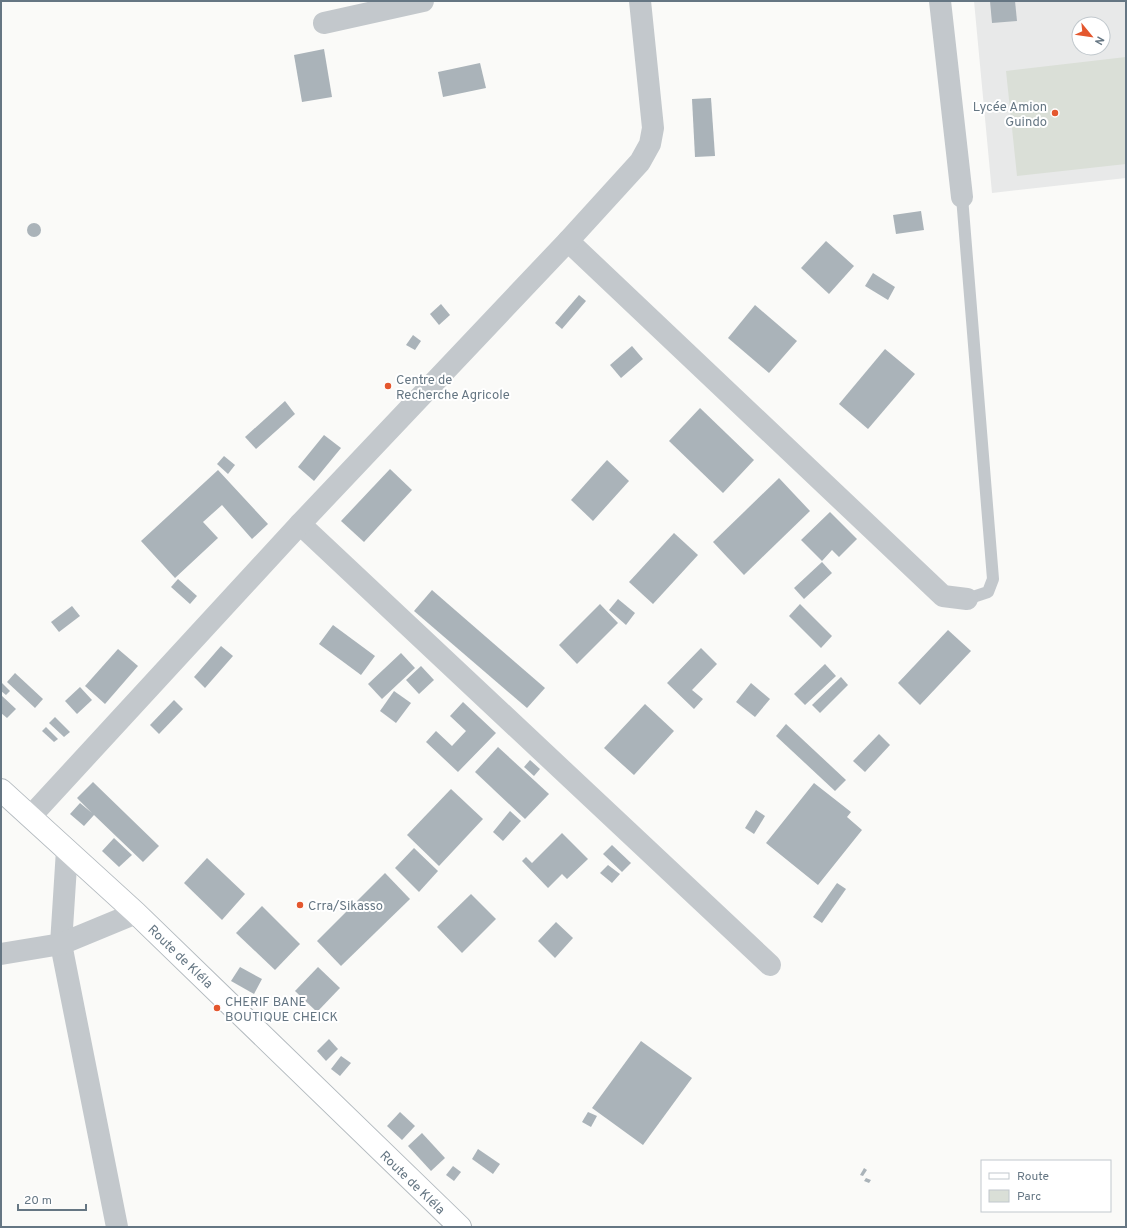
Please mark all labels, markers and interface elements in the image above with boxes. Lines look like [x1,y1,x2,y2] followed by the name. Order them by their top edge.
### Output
[1071,16,1111,56] north arrow
[1091,34,1107,47] text: N
[973,100,1047,131] place label: Lycée Amion Guindo
[1050,108,1060,118] marker: Lycée Amion Guindo
[396,373,510,404] place label: Centre de Recherche Agricole
[383,381,393,391] marker: Centre de Recherche Agricole
[308,899,383,915] place label: Crra/Sikasso
[295,900,305,910] marker: Crra/Sikasso
[144,922,215,992] street label: Route de Kléla
[225,995,338,1026] place label: CHERIF BANE BOUTIQUE CHEICK
[212,1003,222,1013] marker: CHERIF BANE BOUTIQUE CHEICK
[376,1148,447,1218] street label: Route de Kléla
[981,1160,1111,1212] legend
[1017,1169,1049,1185] text: Route
[18,1186,86,1212] scale bar
[1017,1189,1041,1205] text: Parc
[24,1193,52,1209] text: 20 m

